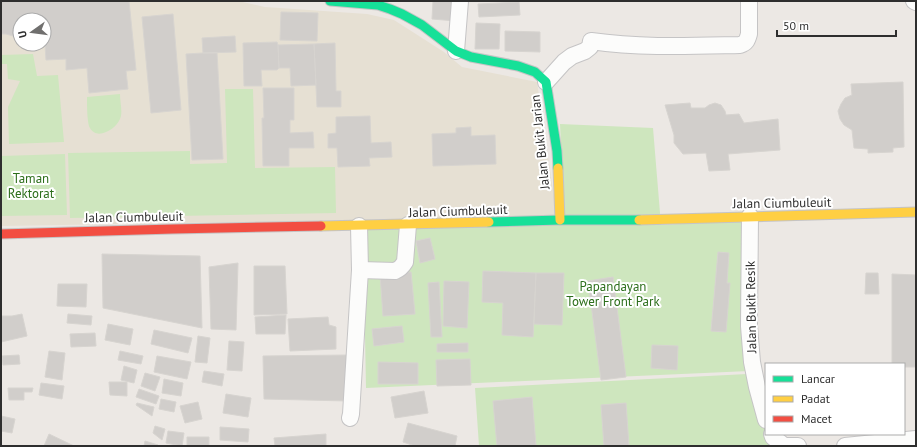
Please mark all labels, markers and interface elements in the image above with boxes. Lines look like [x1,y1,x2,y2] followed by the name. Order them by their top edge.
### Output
[12,12,52,52] north arrow
[777,12,896,38] scale bar
[783,18,809,33] text: 50 m
[15,29,30,39] text: U
[527,94,554,191] street label: Jalan Bukit Jarian
[8,170,55,202] park label: Taman Rektorat
[731,194,832,212] street label: Jalan Ciumbuleuit
[407,201,508,221] street label: Jalan Ciumbuleuit
[83,208,184,226] street label: Jalan Ciumbuleuit
[742,260,760,354] street label: Jalan Bukit Resik
[566,278,660,310] park label: Papandayan Tower Front Park
[765,363,905,435] legend
[801,371,835,386] text: Lancar
[801,391,830,406] text: Padat
[801,411,832,426] text: Macet

